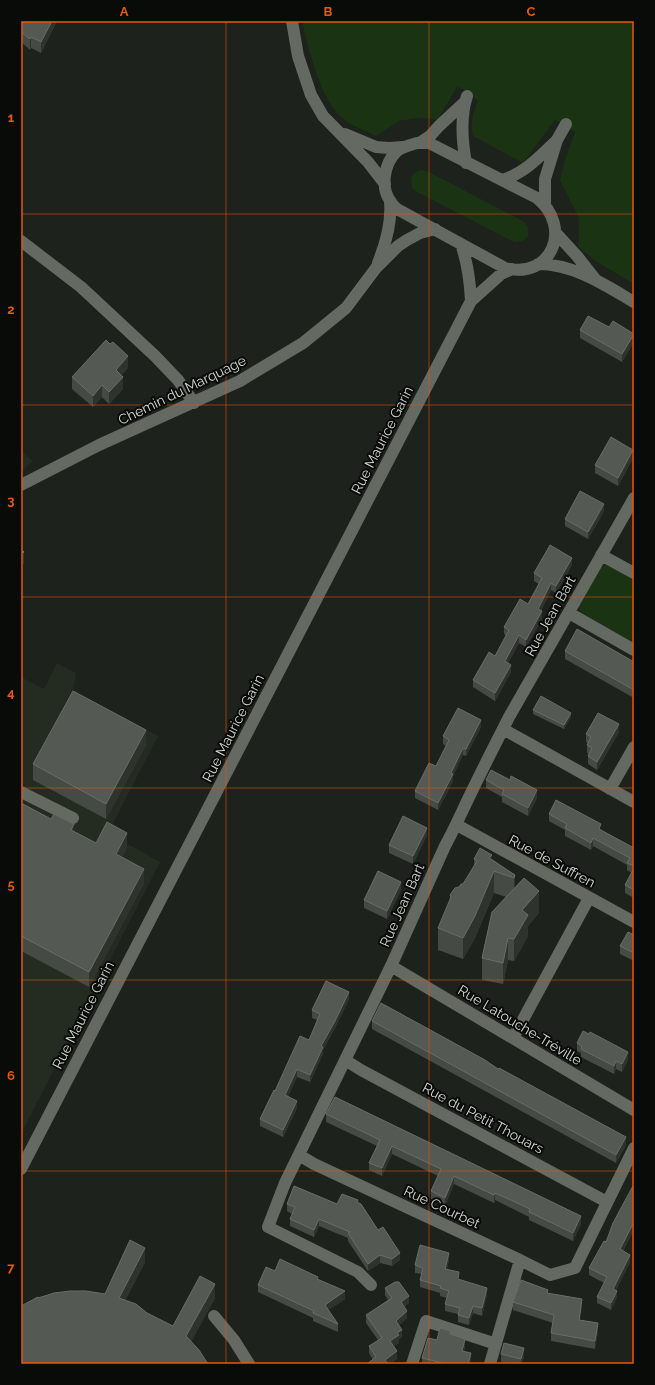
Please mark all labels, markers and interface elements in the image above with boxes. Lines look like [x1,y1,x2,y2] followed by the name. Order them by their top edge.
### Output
[120,4,129,19] text: A
[324,4,333,19] text: B
[527,4,536,19] text: C
[8,110,15,125] text: 1
[7,302,15,317] text: 2
[115,352,249,428] street label: Chemin du Marquage
[348,384,416,496] street label: Rue Maurice Garin
[7,493,15,508] text: 3
[521,573,579,659] street label: Rue Jean Bart
[199,672,267,784] street label: Rue Maurice Garin
[7,685,15,700] text: 4
[506,831,598,891] street label: Rue de Suffren
[376,861,428,949] street label: Rue Jean Bart
[7,877,15,892] text: 5
[49,959,117,1071] street label: Rue Maurice Garin
[455,982,585,1068] street label: Rue Latouche-Tréville
[7,1068,15,1083] text: 6
[420,1079,546,1157] street label: Rue du Petit Thouars
[402,1182,483,1232] street label: Rue Courbet
[7,1260,15,1275] text: 7

